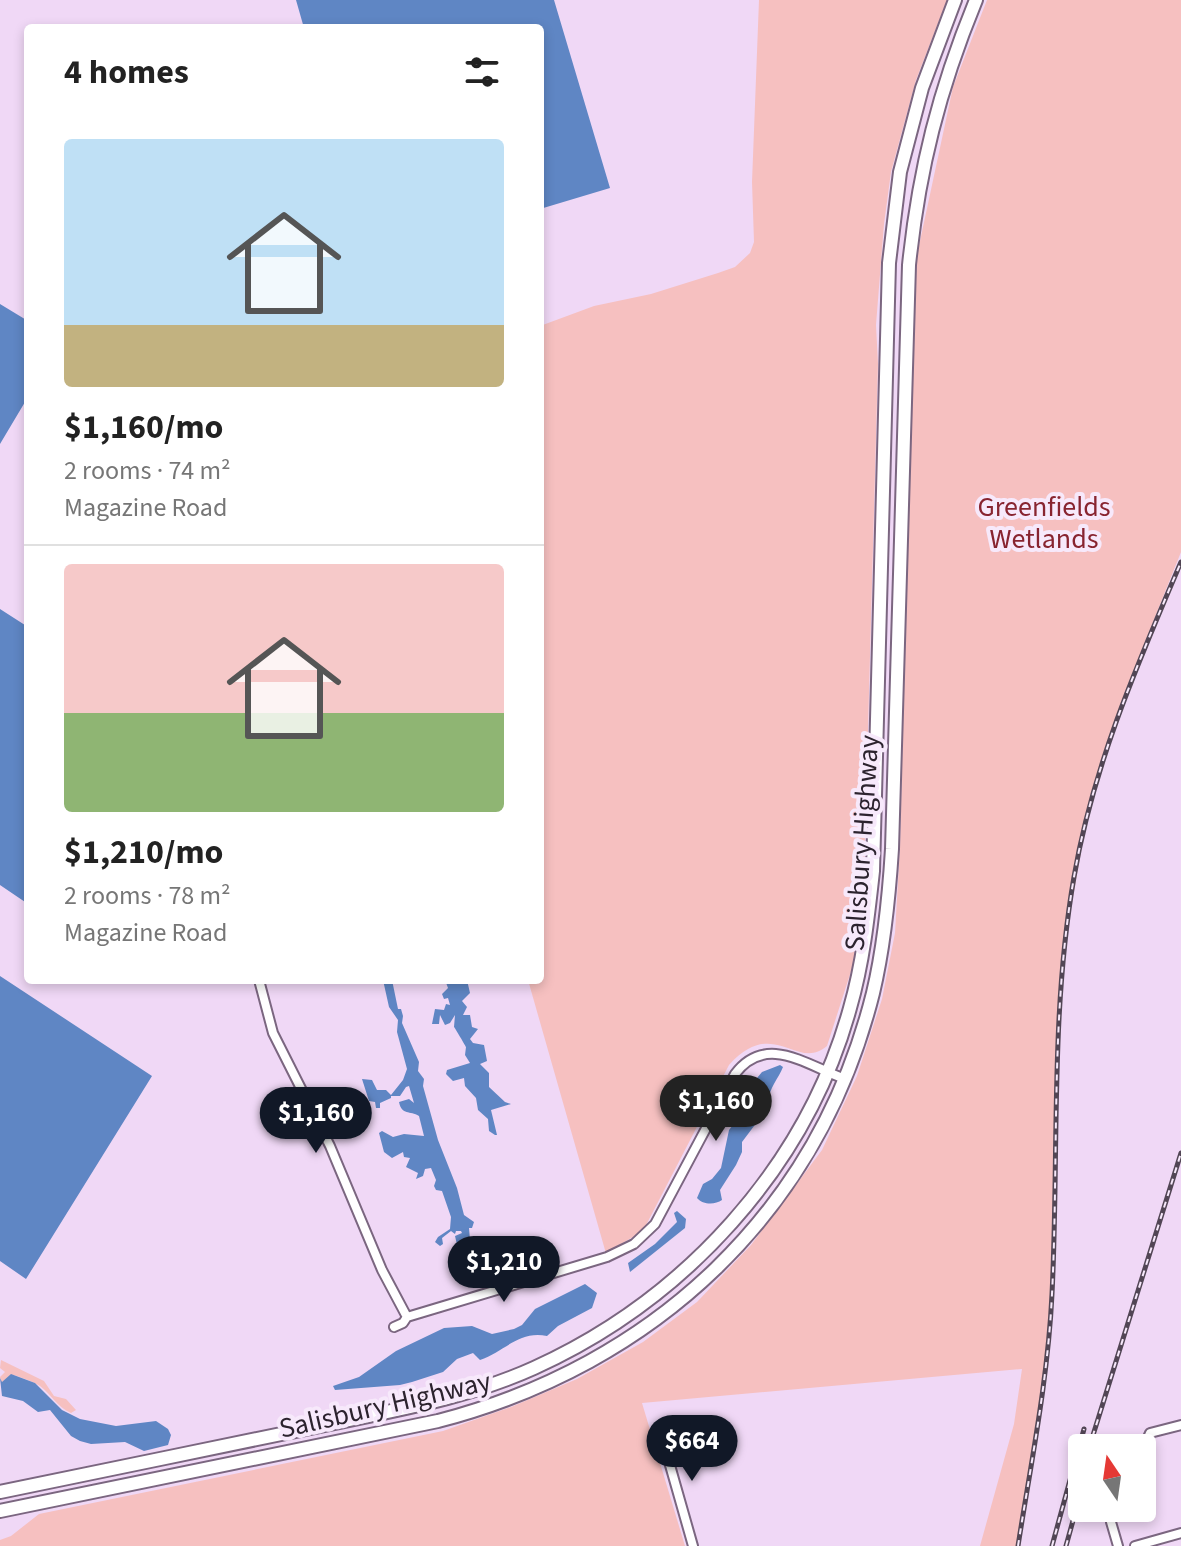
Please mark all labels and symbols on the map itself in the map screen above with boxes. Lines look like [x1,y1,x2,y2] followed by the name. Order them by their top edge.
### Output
[977,487,1111,559] park label: Greenfields Wetlands
[835,734,889,952] street label: Salisbury Highway
[651,1075,781,1143] pin: $1,160
[251,1087,381,1155] pin: $1,160
[439,1236,569,1304] pin: $1,210
[275,1361,495,1449] street label: Salisbury Highway
[645,1415,739,1483] pin: $664
[1068,1434,1156,1522] north arrow

